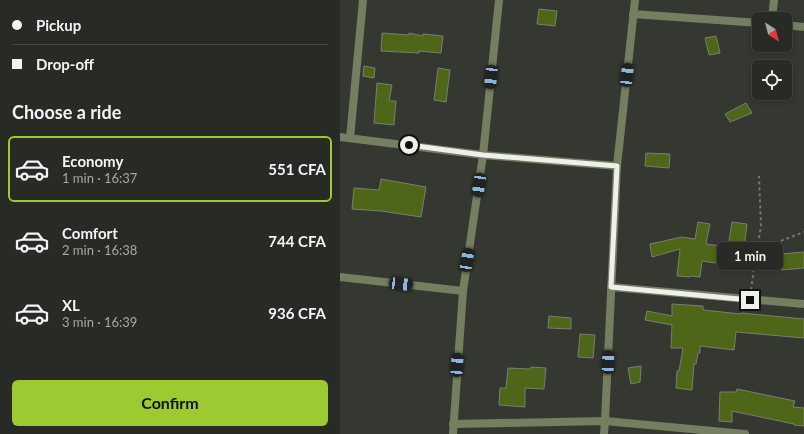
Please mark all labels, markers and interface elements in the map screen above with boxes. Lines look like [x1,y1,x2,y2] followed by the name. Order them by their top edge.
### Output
[752,12,792,52] north arrow
[752,12,792,100] map controls
[36,16,81,34] text: Pickup
[36,55,94,73] text: Drop-off
[752,60,792,100] button: locate
[620,62,634,88] car
[484,64,498,90] car
[12,101,121,123] text: Choose a ride
[400,136,418,154] route start
[14,151,50,187] icon: car
[62,152,123,170] text: Economy
[268,160,326,178] text: 551 CFA
[62,170,137,186] text: 1 min · 16:37
[471,172,487,198] car
[14,223,50,259] icon: car
[62,224,118,242] text: Comfort
[268,232,326,250] text: 744 CFA
[62,242,137,258] text: 2 min · 16:38
[717,242,783,270] callout: 1 min
[459,247,475,273] car
[734,248,766,264] text: 1 min
[388,277,414,291] car
[741,291,759,309] route end
[14,295,50,331] icon: car
[62,296,80,314] text: XL
[268,304,326,322] text: 936 CFA
[62,314,137,330] text: 3 min · 16:39
[602,350,614,374] car
[450,353,464,377] car
[12,380,328,426] button: Confirm

